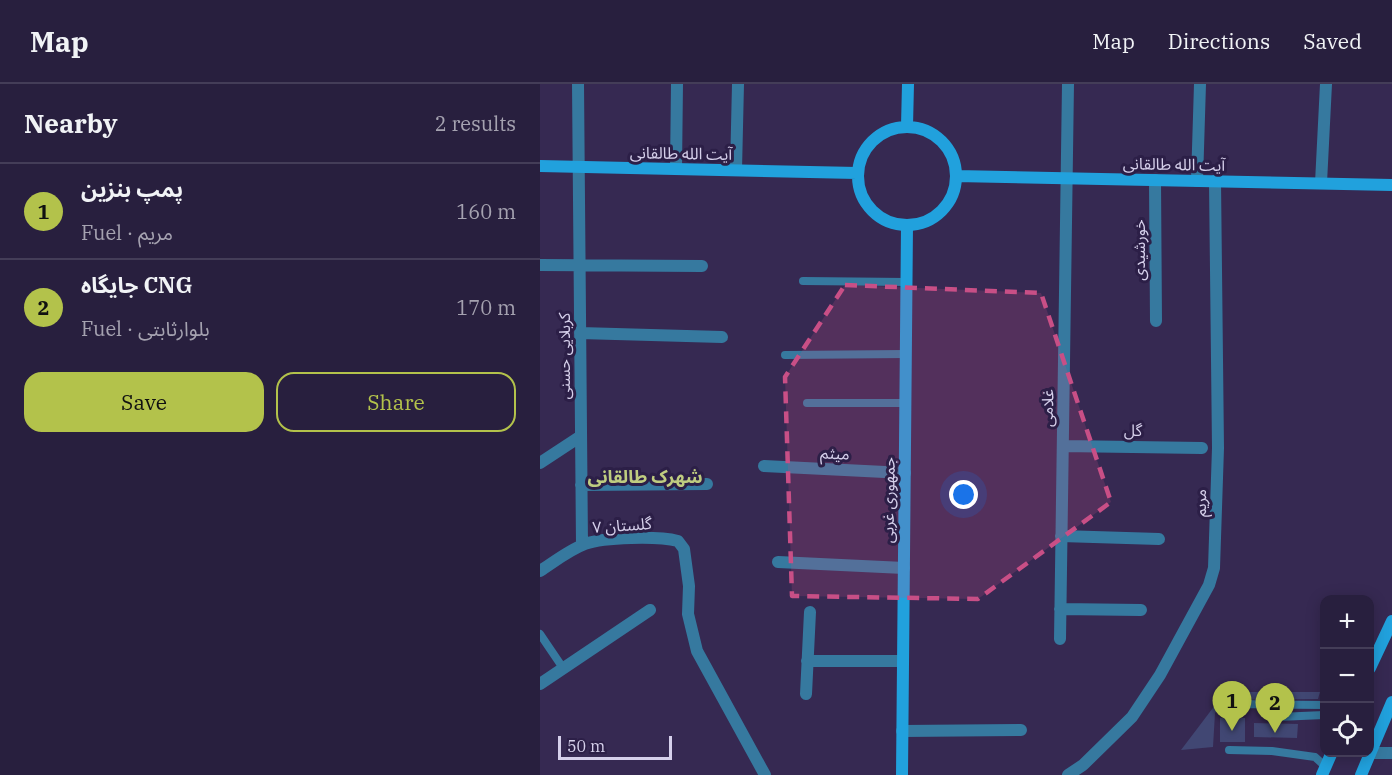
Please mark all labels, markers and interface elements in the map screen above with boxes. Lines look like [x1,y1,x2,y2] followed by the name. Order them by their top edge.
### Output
[30,23,89,60] text: Map
[1092,27,1135,55] text: Map
[1168,27,1270,55] text: Directions
[1303,27,1362,55] text: Saved
[24,106,118,140] text: Nearby
[435,110,516,137] text: 2 results
[630,142,734,164] street label: آیت الله طالقانی
[1123,153,1227,175] street label: آیت الله طالقانی
[81,174,183,203] text: پمپ بنزین
[38,198,50,225] text: 1
[456,198,516,225] text: 160 m
[81,219,173,246] text: Fuel · مریم
[1129,219,1149,281] street label: خورشیدی
[81,270,192,299] text: جایگاه CNG
[38,294,50,321] text: 2
[456,294,516,321] text: 170 m
[554,312,574,399] street label: کربلایی حسنی
[81,315,210,342] text: Fuel · بلوارثابتی
[24,372,264,432] button: Save
[276,372,516,432] button: Share
[1037,389,1057,427] street label: غلامی
[1124,420,1143,440] street label: گل
[820,442,850,467] street label: میثم
[877,457,899,543] street label: جمهوری غربی
[588,465,702,488] district label: شهرک طالقانی
[949,480,978,509] your location
[1190,489,1213,517] street label: مریم
[592,513,653,537] street label: گلستان ۷
[1320,595,1374,757] map controls
[1320,595,1374,649] button: +
[1320,649,1374,703] button: −
[1212,682,1252,731] pin: 1
[1256,684,1294,733] pin: 2
[1320,703,1374,757] button: locate
[558,733,672,760] scale bar
[567,736,605,756] text: 50 m

